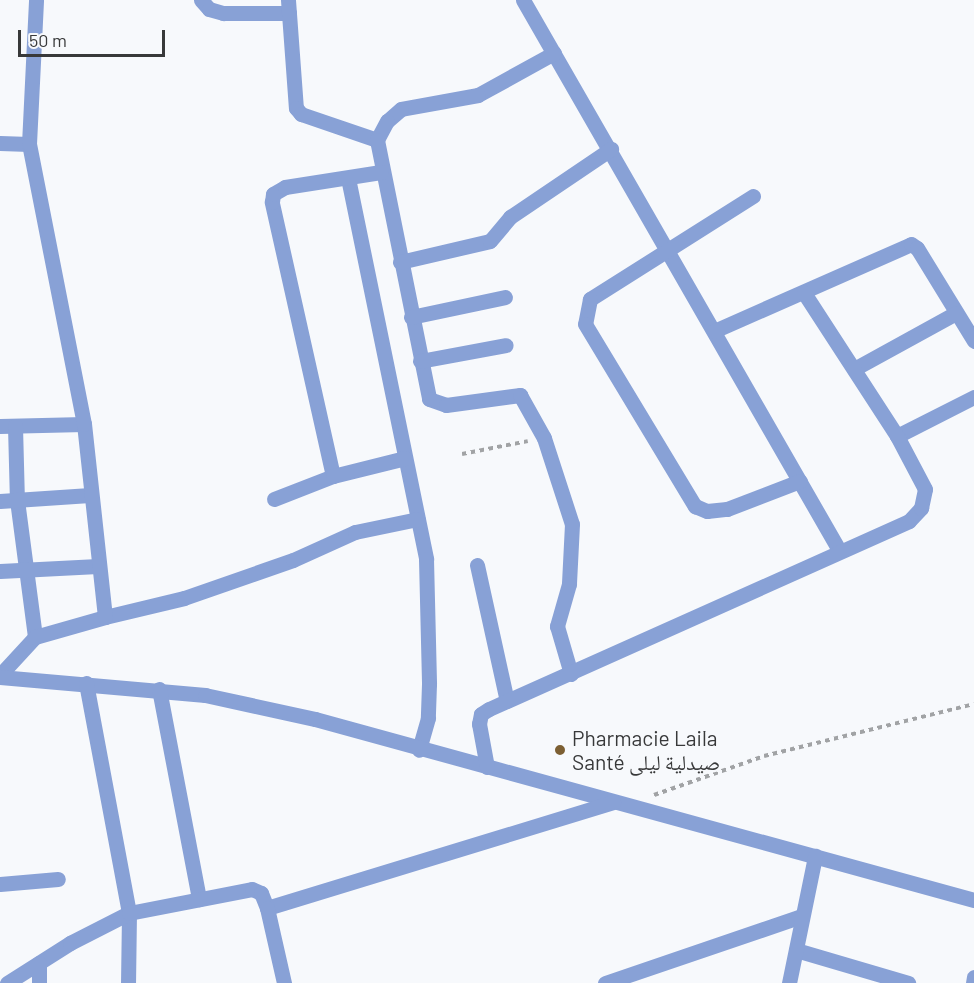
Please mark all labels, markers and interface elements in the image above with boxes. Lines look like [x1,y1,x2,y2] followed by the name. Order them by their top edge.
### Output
[21,18,168,56] scale bar
[29,29,67,51] text: 50 m
[572,725,720,775] place label: Pharmacie Laila Santé صيدلية ليلى
[553,743,567,757] marker: Pharmacie Laila Santé صيدلية ليلى

